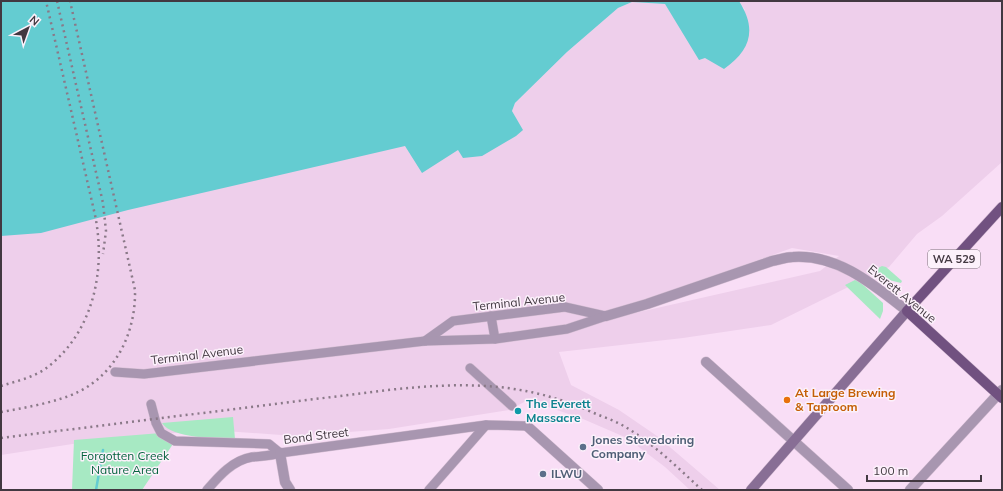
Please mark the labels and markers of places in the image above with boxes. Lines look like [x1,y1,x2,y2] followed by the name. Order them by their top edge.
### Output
[795,385,896,414] place label: At Large Brewing & Taproom
[782,395,792,405] marker: At Large Brewing & Taproom
[526,396,591,425] place label: The Everett Massacre
[513,406,523,416] marker: The Everett Massacre
[591,432,694,461] place label: Jones Stevedoring Company
[578,442,588,452] marker: Jones Stevedoring Company
[551,466,582,481] place label: ILWU
[538,469,548,479] marker: ILWU

